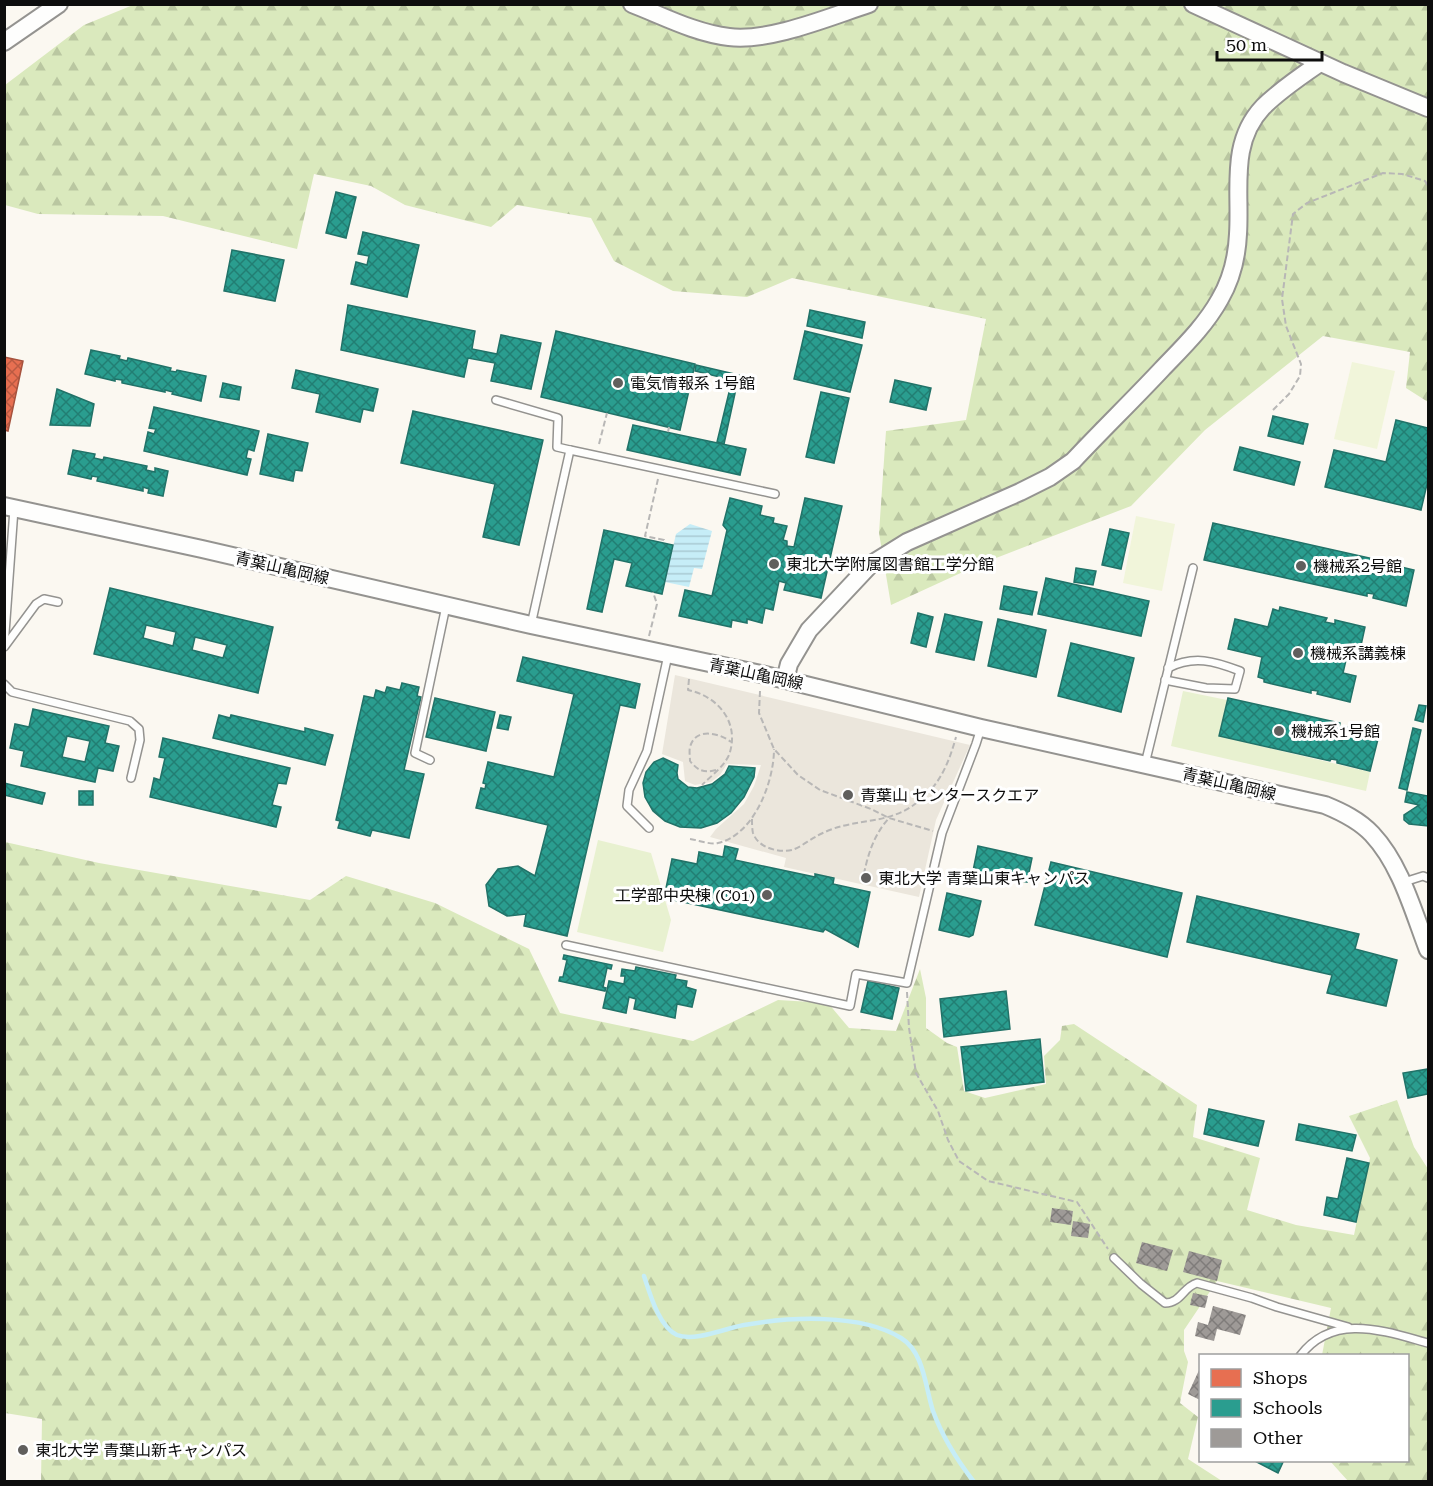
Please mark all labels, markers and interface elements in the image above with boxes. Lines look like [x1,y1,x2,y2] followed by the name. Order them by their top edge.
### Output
[1217,24,1322,62] scale bar
[1226,34,1267,55] text: 50 m
[630,374,755,393] place label: 電気情報系 1号館
[611,376,625,390] marker: 電気情報系 1号館
[233,548,331,588] street label: 青葉山亀岡線
[786,555,994,574] place label: 東北大学附属図書館工学分館
[767,557,781,571] marker: 東北大学附属図書館工学分館
[1313,557,1402,576] place label: 機械系2号館
[1294,559,1308,573] marker: 機械系2号館
[1310,644,1406,663] place label: 機械系講義棟
[1291,646,1305,660] marker: 機械系講義棟
[707,655,805,693] street label: 青葉山亀岡線
[1291,722,1380,741] place label: 機械系1号館
[1272,724,1286,738] marker: 機械系1号館
[1180,764,1278,804] street label: 青葉山亀岡線
[860,786,1039,805] place label: 青葉山 センタースクエア
[841,788,855,802] marker: 青葉山 センタースクエア
[878,869,1090,888] place label: 東北大学 青葉山東キャンパス
[859,871,873,885] marker: 東北大学 青葉山東キャンパス
[615,886,755,905] place label: 工学部中央棟 (C01)
[760,888,774,902] marker: 工学部中央棟 (C01)
[1199,1354,1409,1462] legend
[1253,1367,1307,1388] text: Shops
[1253,1397,1322,1418] text: Schools
[1253,1427,1303,1448] text: Other
[35,1441,247,1460] place label: 東北大学 青葉山新キャンパス
[16,1443,30,1457] marker: 東北大学 青葉山新キャンパス

